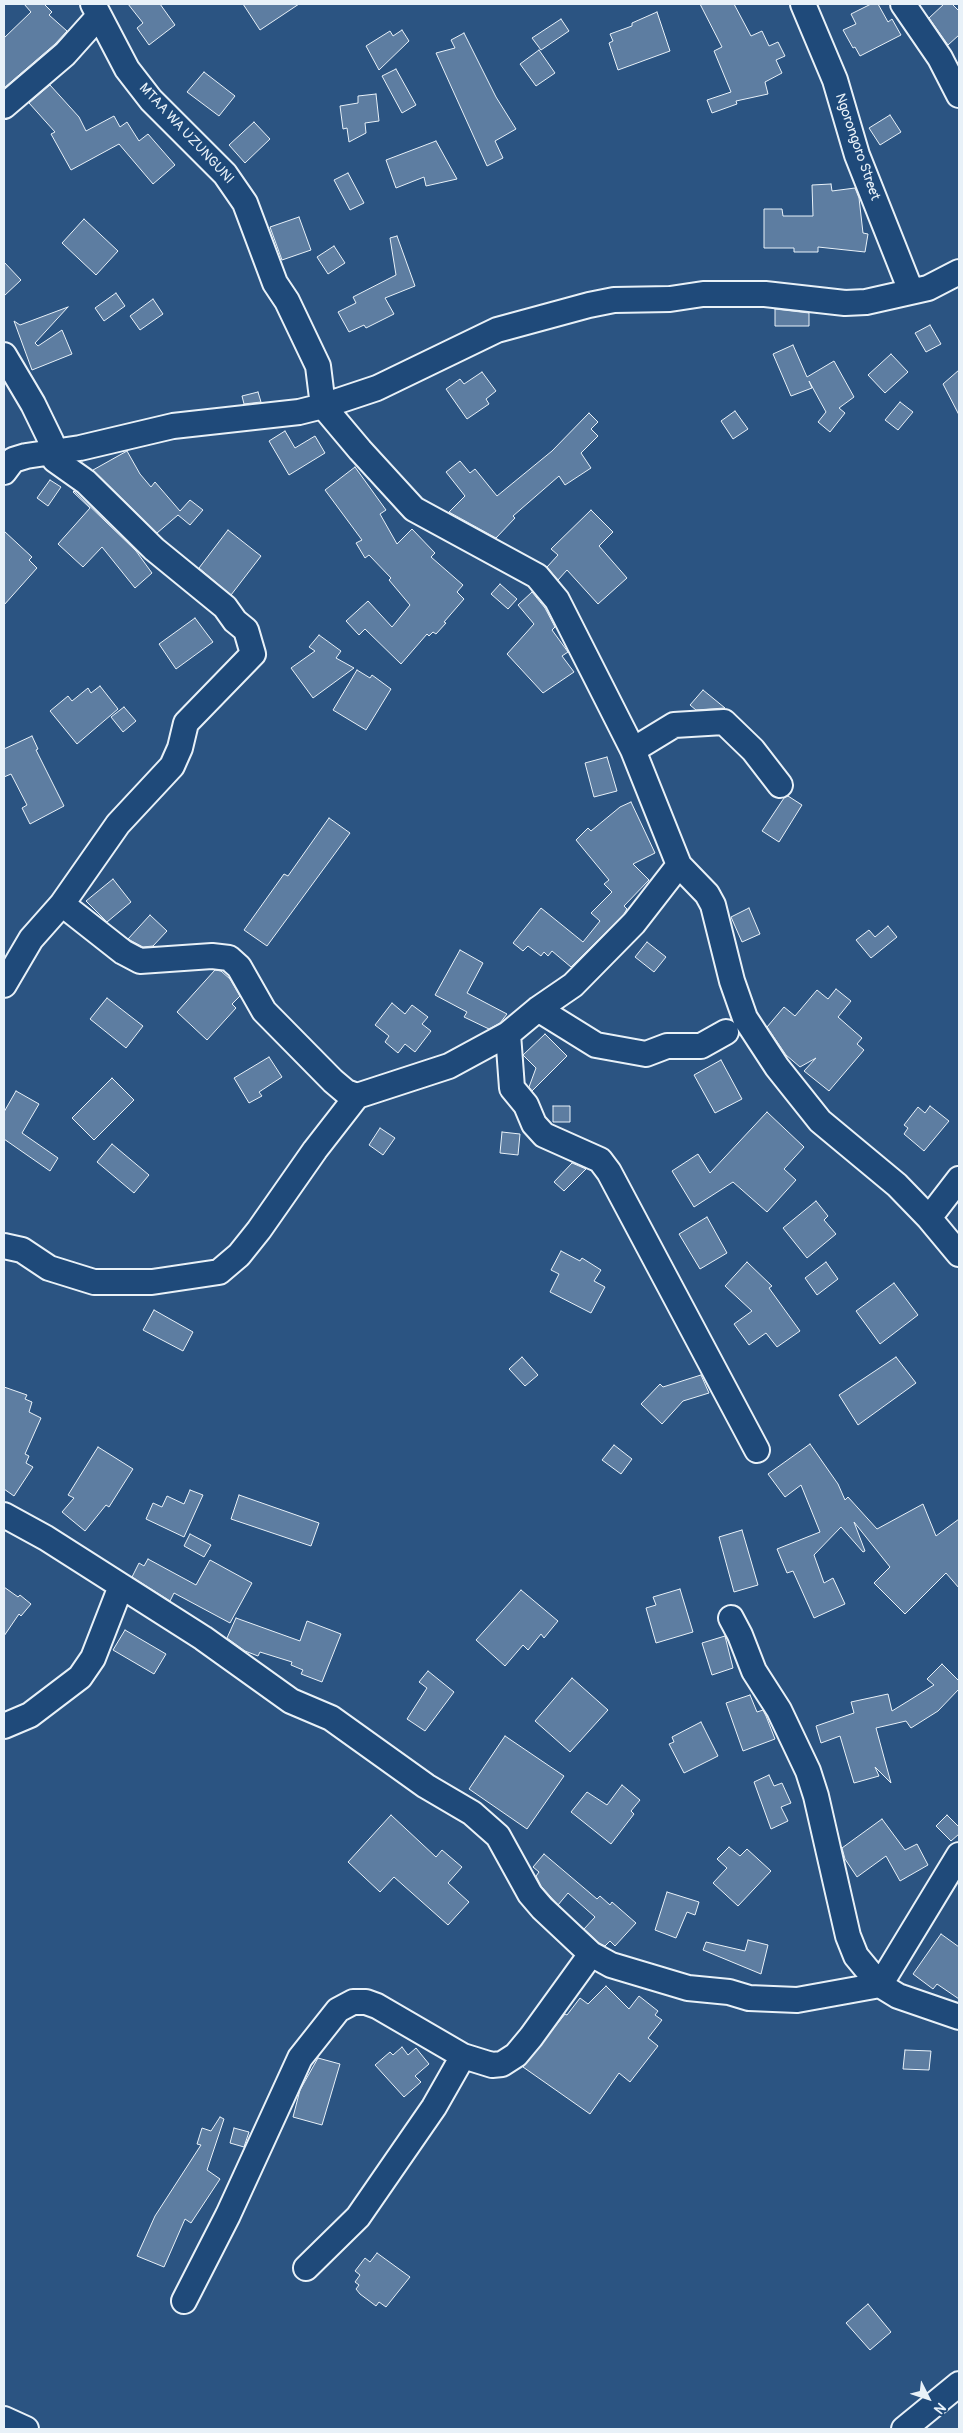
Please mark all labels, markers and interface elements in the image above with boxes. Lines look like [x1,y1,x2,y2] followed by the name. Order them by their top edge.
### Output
[135,80,237,188] street label: MTAA WA UZUNGUNI
[831,91,883,203] street label: Ngorongoro Street
[903,2373,953,2423] north arrow
[930,2399,949,2417] text: N

